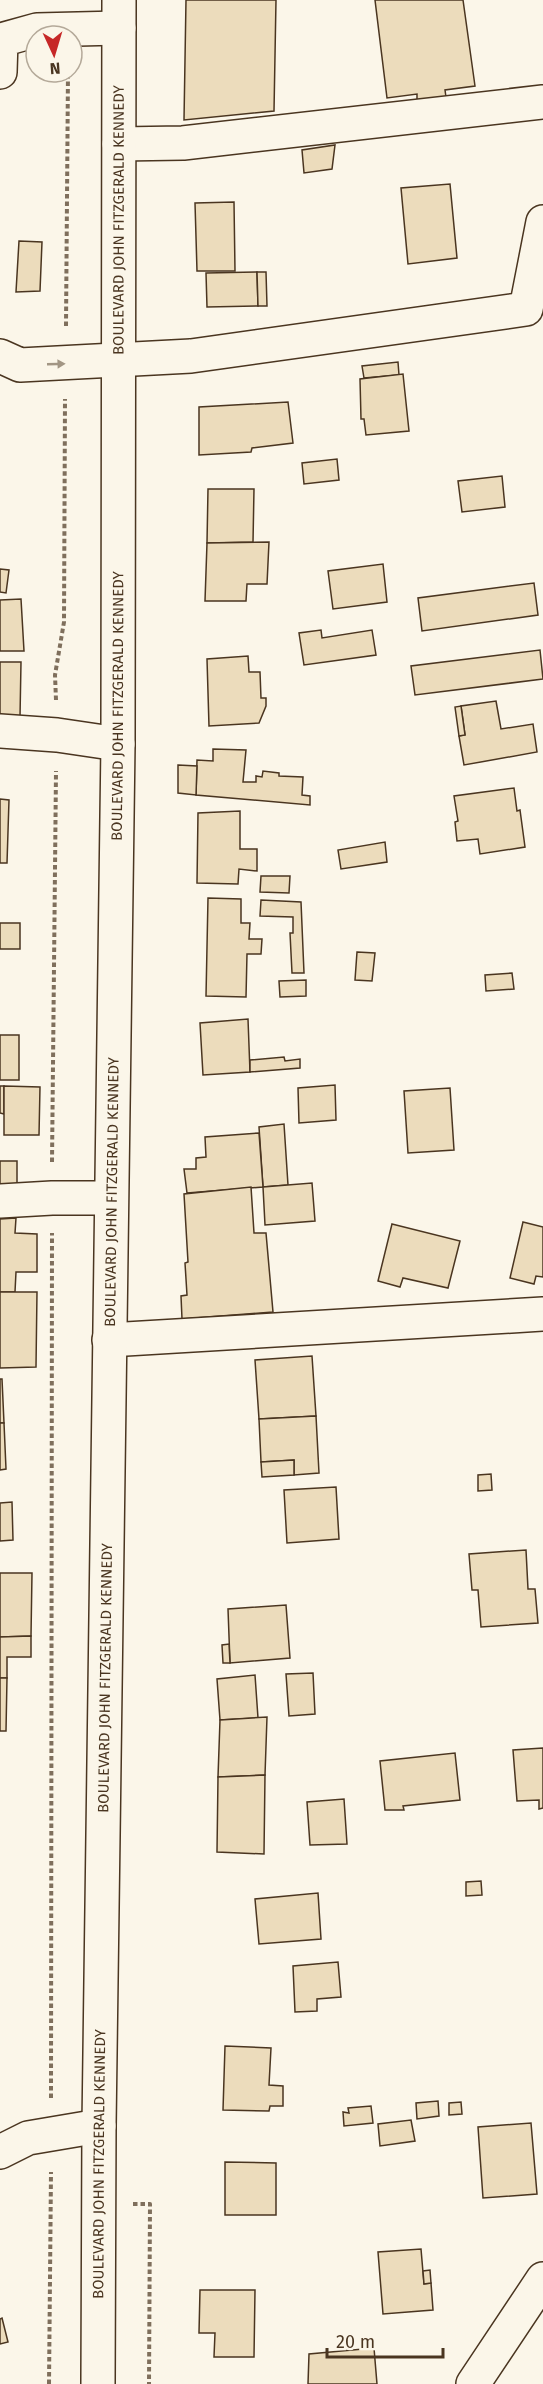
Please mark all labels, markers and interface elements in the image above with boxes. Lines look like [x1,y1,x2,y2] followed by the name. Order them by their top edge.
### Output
[24,24,84,84] north arrow
[49,59,61,78] text: N
[110,84,128,355] street label: BOULEVARD JOHN FITZGERALD KENNEDY
[47,359,66,368] one-way arrow
[108,570,127,841] street label: BOULEVARD JOHN FITZGERALD KENNEDY
[101,1056,123,1327] street label: BOULEVARD JOHN FITZGERALD KENNEDY
[94,1542,116,1813] street label: BOULEVARD JOHN FITZGERALD KENNEDY
[89,2028,109,2299] street label: BOULEVARD JOHN FITZGERALD KENNEDY
[327,2321,442,2359] scale bar
[336,2331,375,2353] text: 20 m

